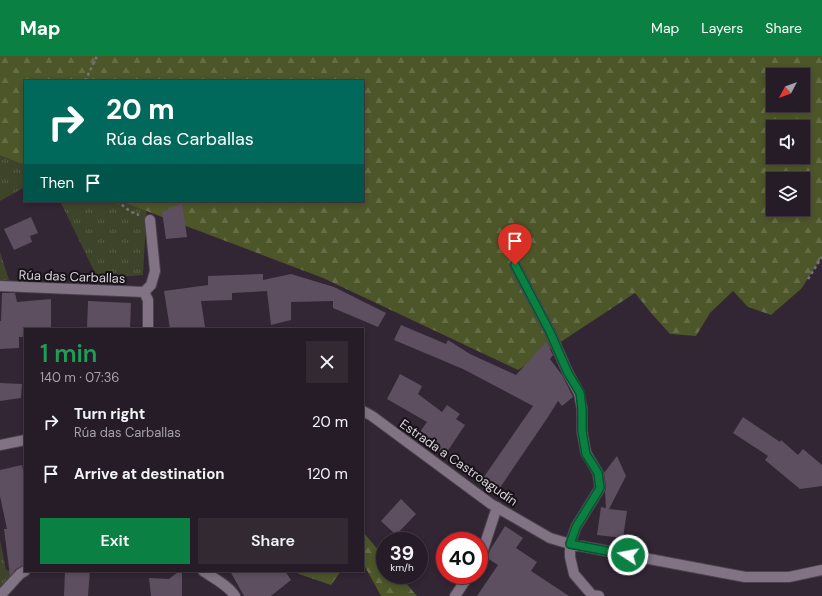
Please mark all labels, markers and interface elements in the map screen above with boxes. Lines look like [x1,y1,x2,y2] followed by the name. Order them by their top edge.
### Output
[20,16,60,41] text: Map
[651,19,679,37] text: Map
[701,19,743,37] text: Layers
[765,19,802,37] text: Share
[766,68,810,112] north arrow
[766,68,810,216] map controls
[106,91,175,128] text: 20 m
[40,96,92,148] icon: right
[766,120,810,164] button: sound
[106,127,254,151] text: Rúa das Carballas
[82,172,104,194] icon: arrive
[766,172,810,216] button: layers
[40,173,74,193] text: Then
[498,224,532,265] pin
[504,230,526,252] icon: arrive
[18,266,126,287] street label: Rúa das Carballas
[40,338,97,369] text: 1 min
[306,341,348,383] button: close
[40,369,120,386] text: 140 m · 07:36
[74,404,145,424] text: Turn right
[40,411,62,433] icon: right
[312,412,348,432] text: 20 m
[396,415,521,510] street label: Estrada a Castroagudín
[74,424,181,441] text: Rúa das Carballas
[40,463,62,485] icon: arrive
[74,464,225,484] text: Arrive at destination
[307,464,348,484] text: 120 m
[40,518,190,564] button: Exit
[198,518,348,564] button: Share
[436,532,488,584] speed limit sign: 40
[607,534,649,576] position arrow
[390,540,414,566] text: 39
[390,561,414,574] text: km/h

